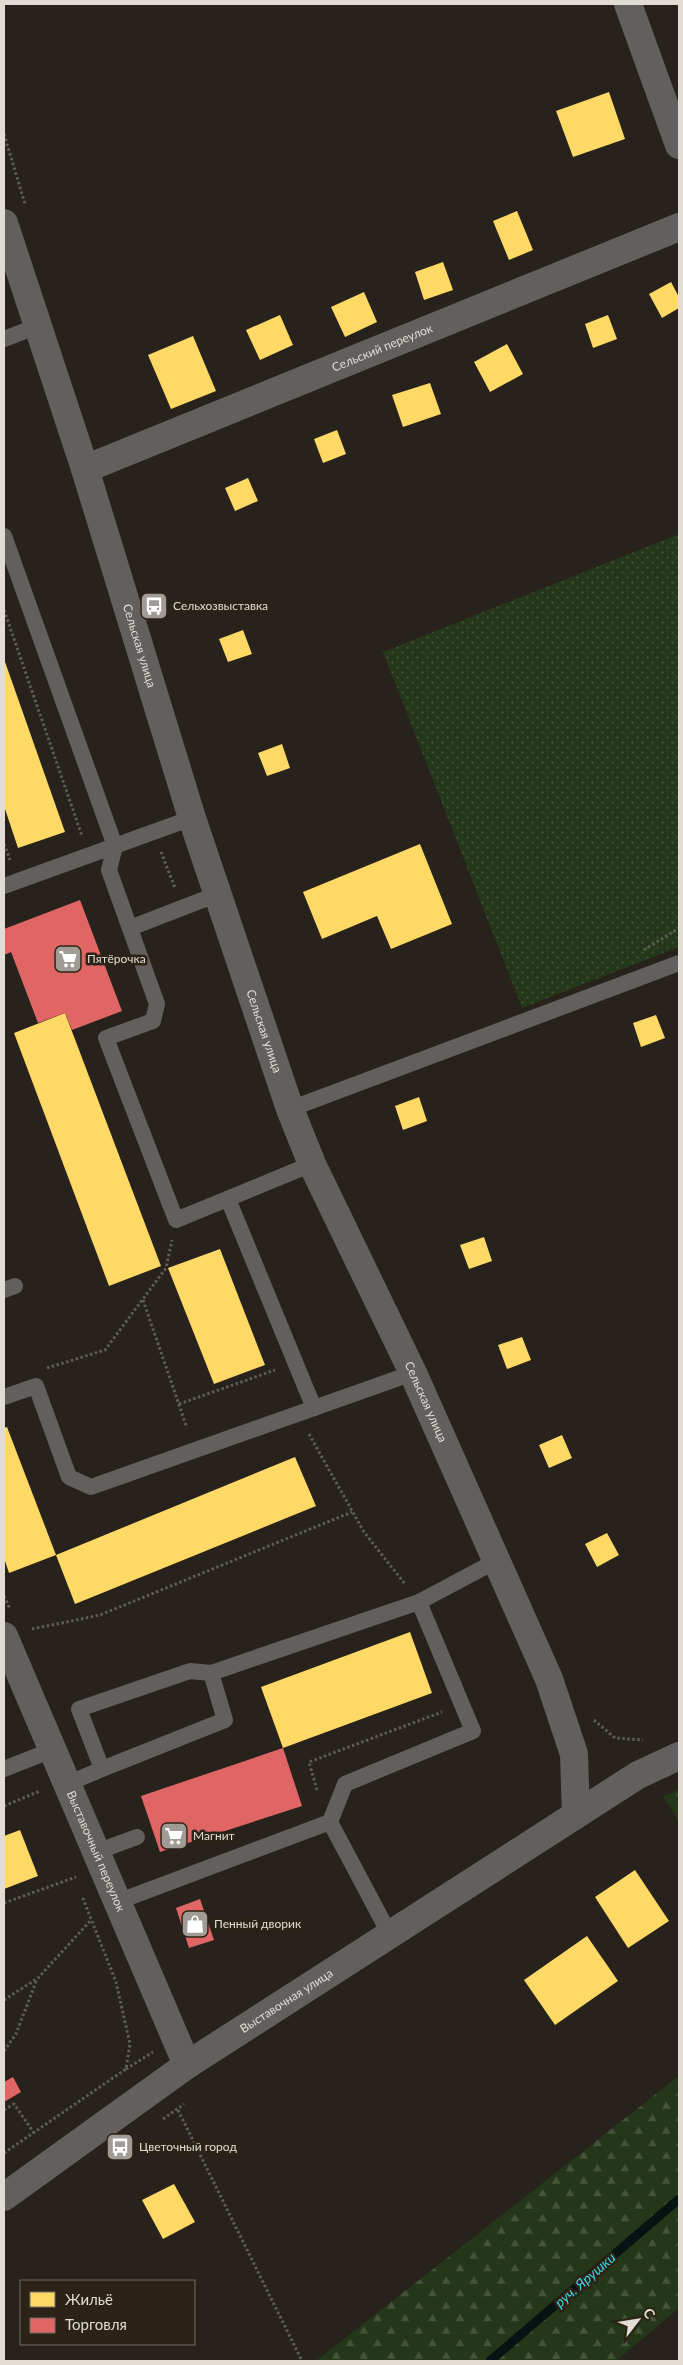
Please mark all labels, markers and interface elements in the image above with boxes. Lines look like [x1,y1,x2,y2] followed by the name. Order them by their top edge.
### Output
[329,320,435,375] street label: Сельский переулок
[139,591,169,621] bus stop icon: Сельхозвыставка
[173,598,268,613] place label: Сельхозвыставка
[120,602,160,689] street label: Сельская улица
[53,944,83,974] supermarket icon: Пятёрочка
[87,951,146,966] place label: Пятёрочка
[243,988,285,1075] street label: Сельская улица
[402,1359,451,1444] street label: Сельская улица
[64,1788,129,1915] street label: Выставочный переулок
[159,1821,189,1851] supermarket icon: Магнит
[193,1828,235,1843] place label: Магнит
[180,1909,210,1939] shop icon: Пенный дворик
[214,1916,302,1931] place label: Пенный дворик
[237,1965,336,2036] street label: Выставочная улица
[105,2132,135,2162] bus stop icon: Цветочный город
[139,2139,237,2154] place label: Цветочный город
[551,2249,619,2311] water label: руч. Ярушки
[20,2280,195,2345] legend
[65,2290,113,2308] text: Жильё
[613,2295,663,2345] north arrow
[640,2305,660,2322] text: С
[65,2315,127,2333] text: Торговля

